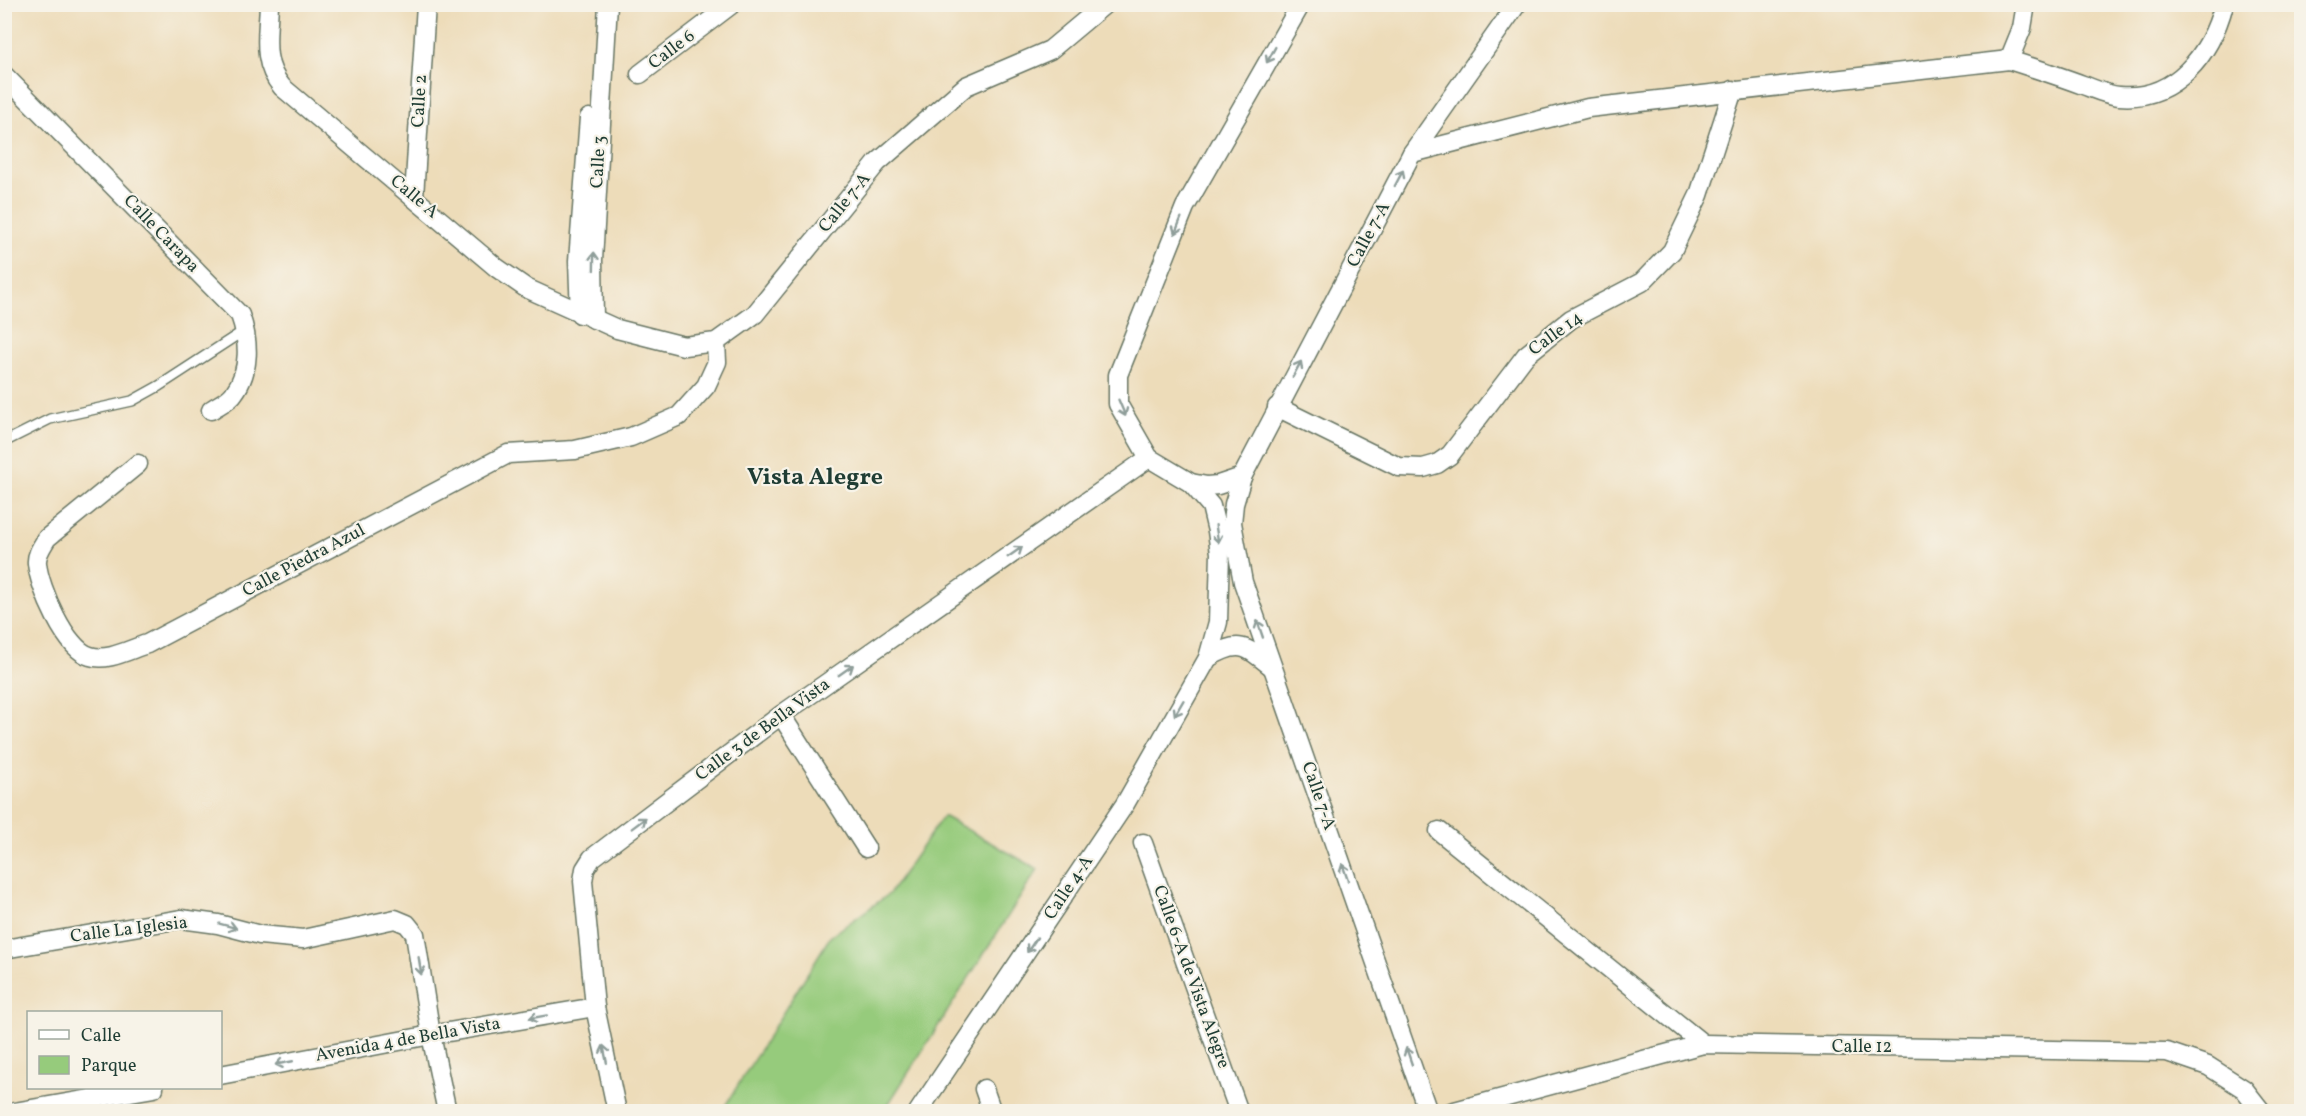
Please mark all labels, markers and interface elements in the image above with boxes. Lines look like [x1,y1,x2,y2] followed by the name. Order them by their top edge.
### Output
[643,24,701,76] street label: Calle 6
[1265,46,1277,63] one-way arrow
[406,74,434,128] street label: Calle 2
[585,135,613,189] street label: Calle 3
[813,167,877,238] street label: Calle 7-A
[384,169,444,225] street label: Calle A
[1394,170,1405,188] one-way arrow
[117,189,205,279] street label: Calle Carapa
[1341,198,1397,272] street label: Calle 7-A
[1172,216,1183,235] one-way arrow
[588,251,600,271] one-way arrow
[1524,306,1588,362] street label: Calle 14
[1291,361,1303,378] one-way arrow
[1117,399,1128,417] one-way arrow
[747,461,883,495] district label: Vista Alegre
[238,518,370,604] street label: Calle Piedra Azul
[1212,523,1223,543] one-way arrow
[1007,546,1023,558] one-way arrow
[1253,620,1264,639] one-way arrow
[838,664,854,676] one-way arrow
[690,673,836,787] street label: Calle 3 de Bella Vista
[1173,700,1185,717] one-way arrow
[1295,758,1341,834] street label: Calle 7-A
[630,816,646,829] one-way arrow
[1038,851,1100,925] street label: Calle 4-A
[1338,863,1349,882] one-way arrow
[1146,882,1236,1072] street label: Calle 6-A de Vista Alegre
[69,910,189,950] street label: Calle La Iglesia
[218,921,237,933] one-way arrow
[1025,936,1037,953] one-way arrow
[415,955,426,975] one-way arrow
[27,1011,222,1089] legend
[314,1011,502,1069] street label: Avenida 4 de Bella Vista
[528,1011,548,1022] one-way arrow
[81,1024,121,1049] text: Calle
[1832,1035,1892,1060] street label: Calle 12
[599,1045,610,1064] one-way arrow
[1403,1047,1414,1066] one-way arrow
[81,1054,136,1079] text: Parque
[275,1058,294,1069] one-way arrow

